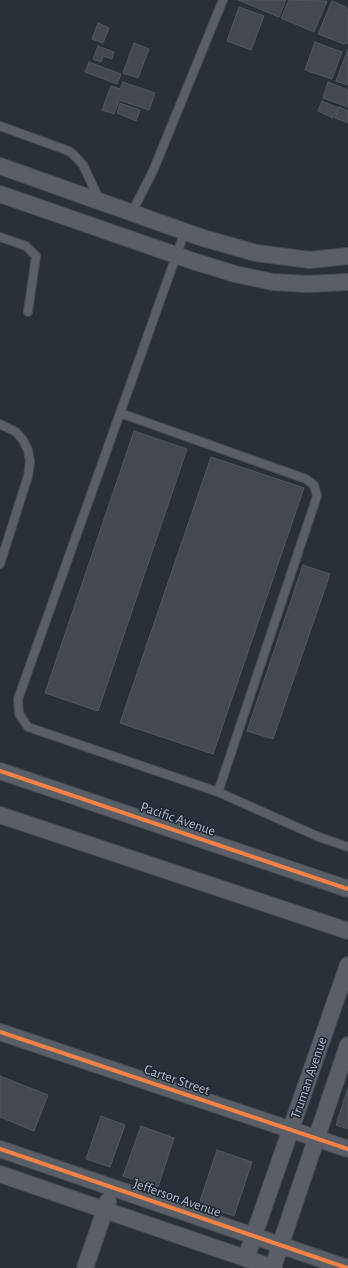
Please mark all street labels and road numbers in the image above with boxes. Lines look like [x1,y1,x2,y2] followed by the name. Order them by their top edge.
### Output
[138,798,218,840] street label: Pacific Avenue
[287,1035,331,1121] street label: Truman Avenue
[142,1061,212,1099] street label: Carter Street
[131,1175,223,1221] street label: Jefferson Avenue

